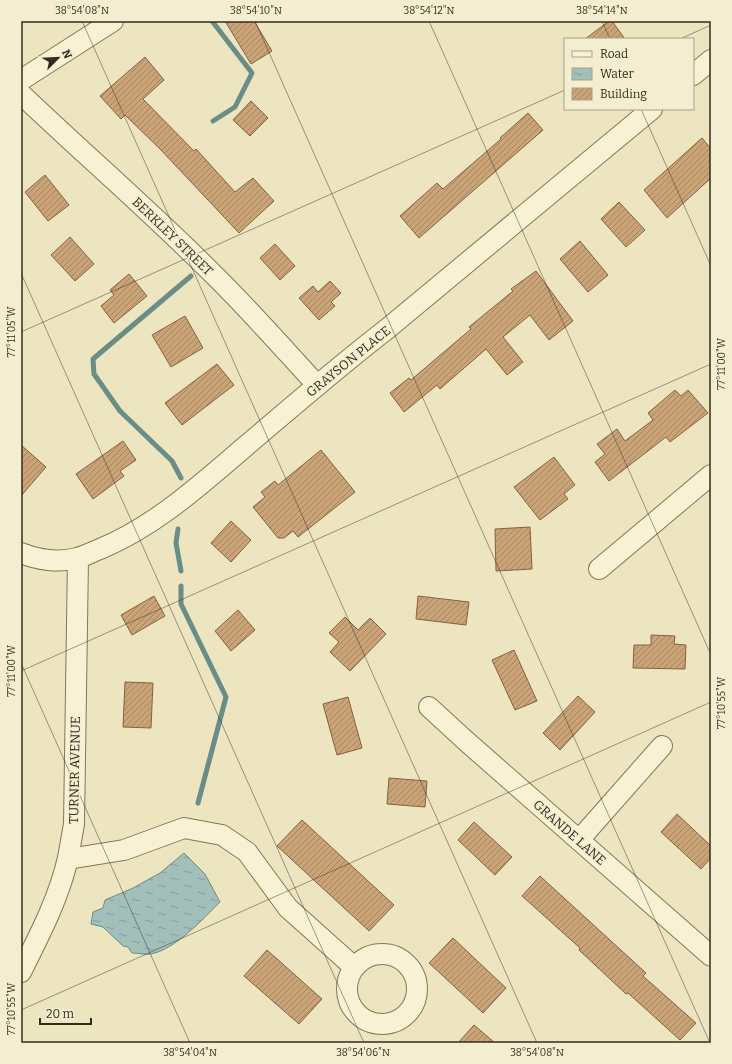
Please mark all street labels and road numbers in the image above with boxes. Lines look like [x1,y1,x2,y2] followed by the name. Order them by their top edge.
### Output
[129,194,216,279] street label: BERKLEY STREET
[303,323,393,400] street label: GRAYSON PLACE
[66,716,83,824] street label: TURNER AVENUE
[530,797,609,868] street label: GRANDE LANE

